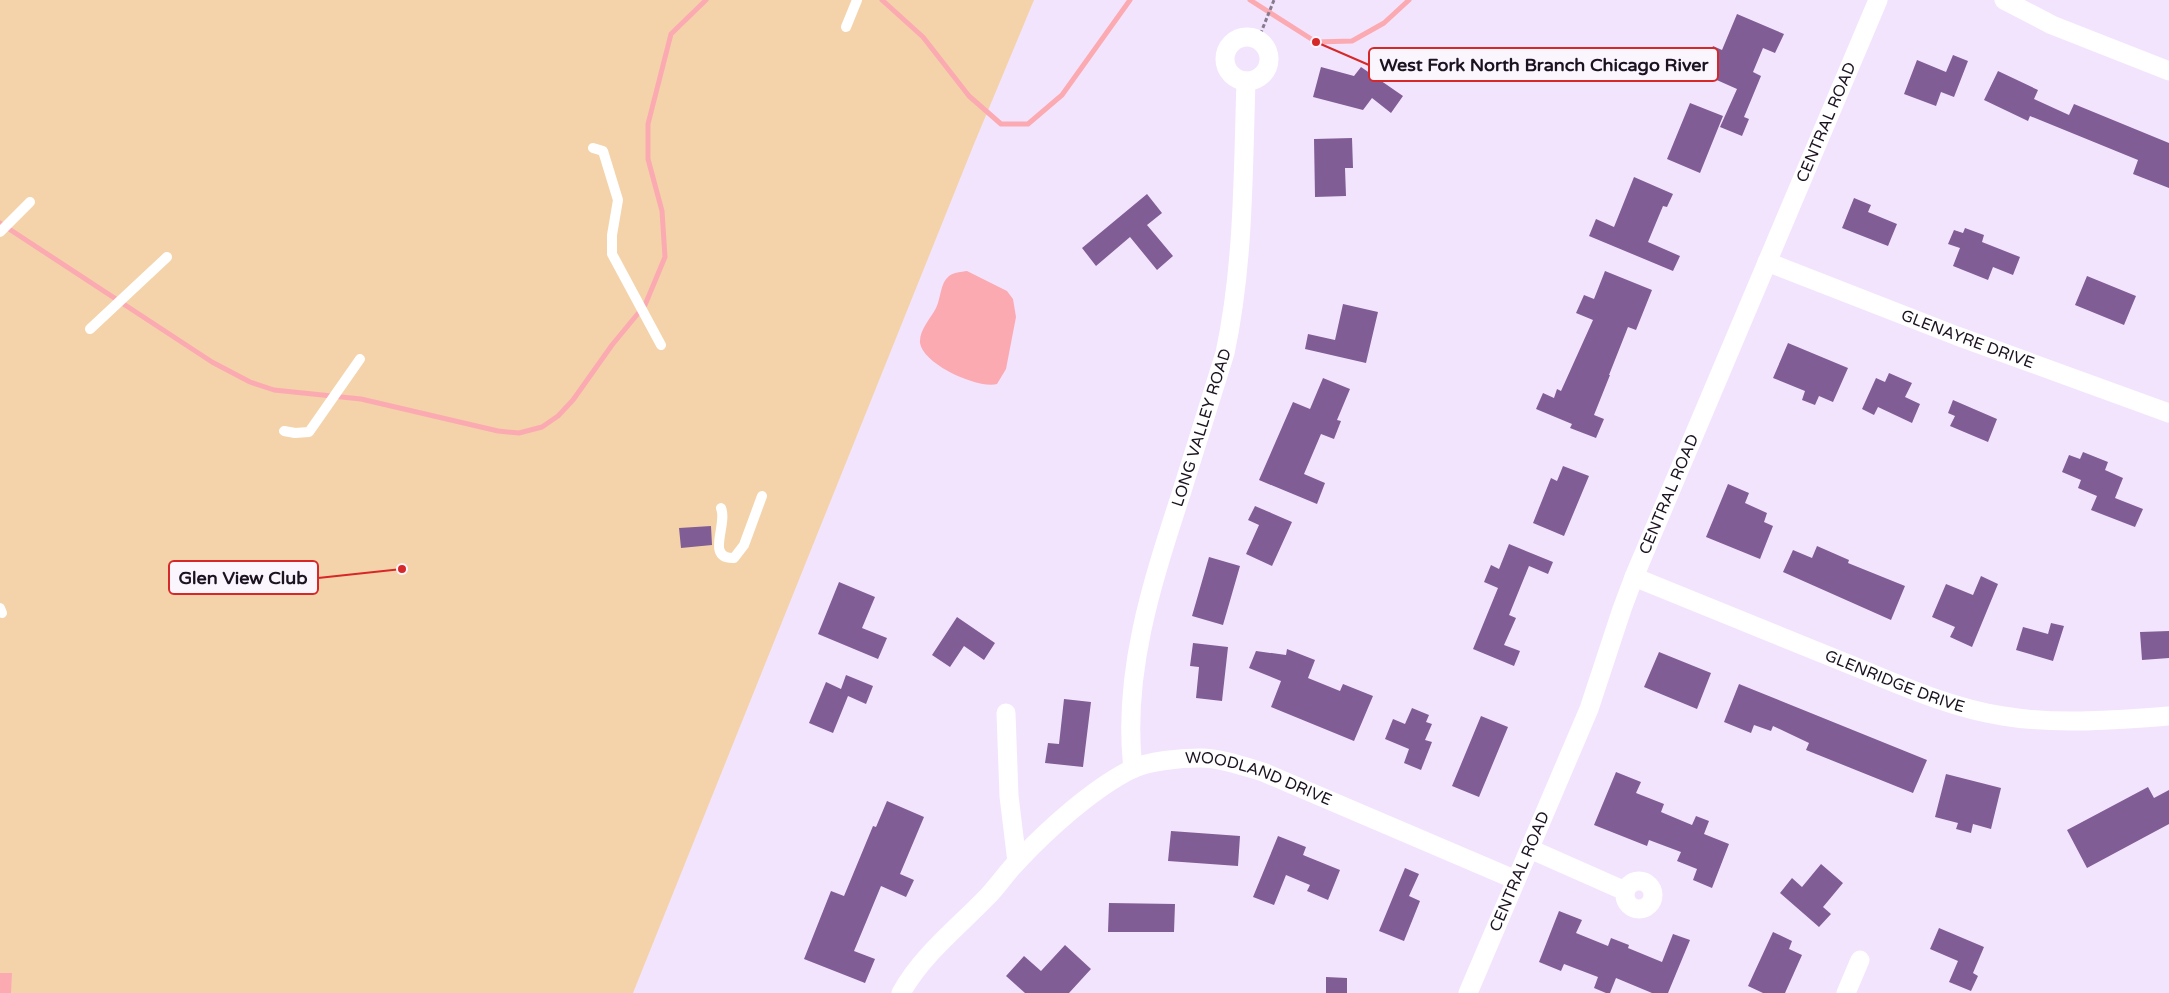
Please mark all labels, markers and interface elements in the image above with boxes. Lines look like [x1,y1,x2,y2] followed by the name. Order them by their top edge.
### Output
[1369,48,1718,81] callout: West Fork North Branch Chicago River
[1380,54,1710,76] text: West Fork North Branch Chicago River
[1792,59,1861,185] street label: CENTRAL ROAD
[1898,305,2037,373] street label: GLENAYRE DRIVE
[1167,346,1236,509] street label: LONG VALLEY ROAD
[1635,431,1703,557] street label: CENTRAL ROAD
[169,561,318,594] callout: Glen View Club
[178,567,308,589] text: Glen View Club
[1822,646,1967,717] street label: GLENRIDGE DRIVE
[1185,748,1335,810] street label: WOODLAND DRIVE
[1485,808,1554,935] street label: CENTRAL ROAD

